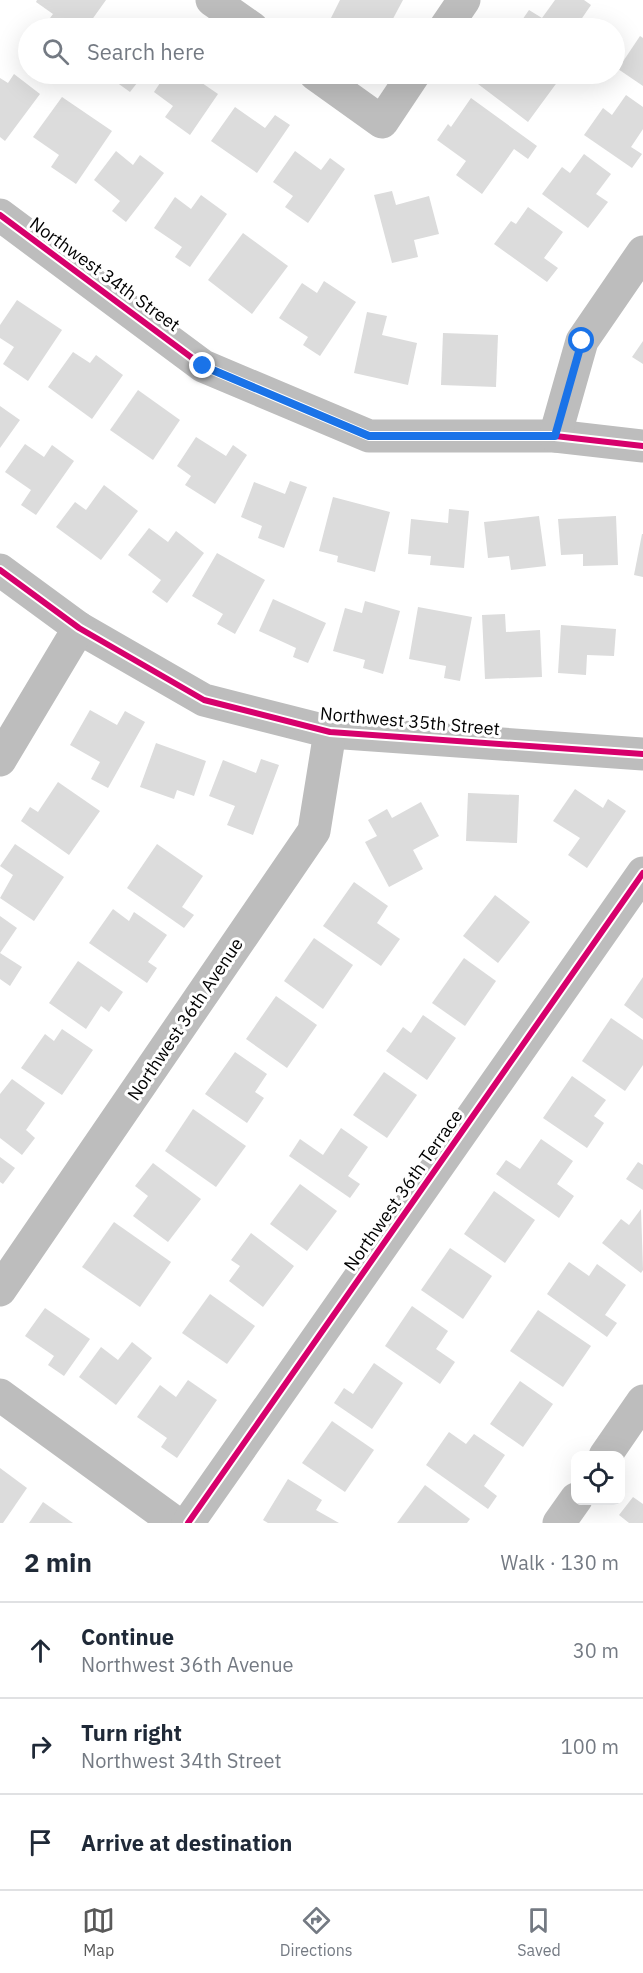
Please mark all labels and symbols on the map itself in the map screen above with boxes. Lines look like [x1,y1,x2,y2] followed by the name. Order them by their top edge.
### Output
[25,212,185,336] street label: Northwest 34th Street
[568,327,594,353] route start
[189,352,215,378] route end
[319,702,501,740] street label: Northwest 35th Street
[122,933,248,1105] street label: Northwest 36th Avenue
[339,1105,467,1275] street label: Northwest 36th Terrace

